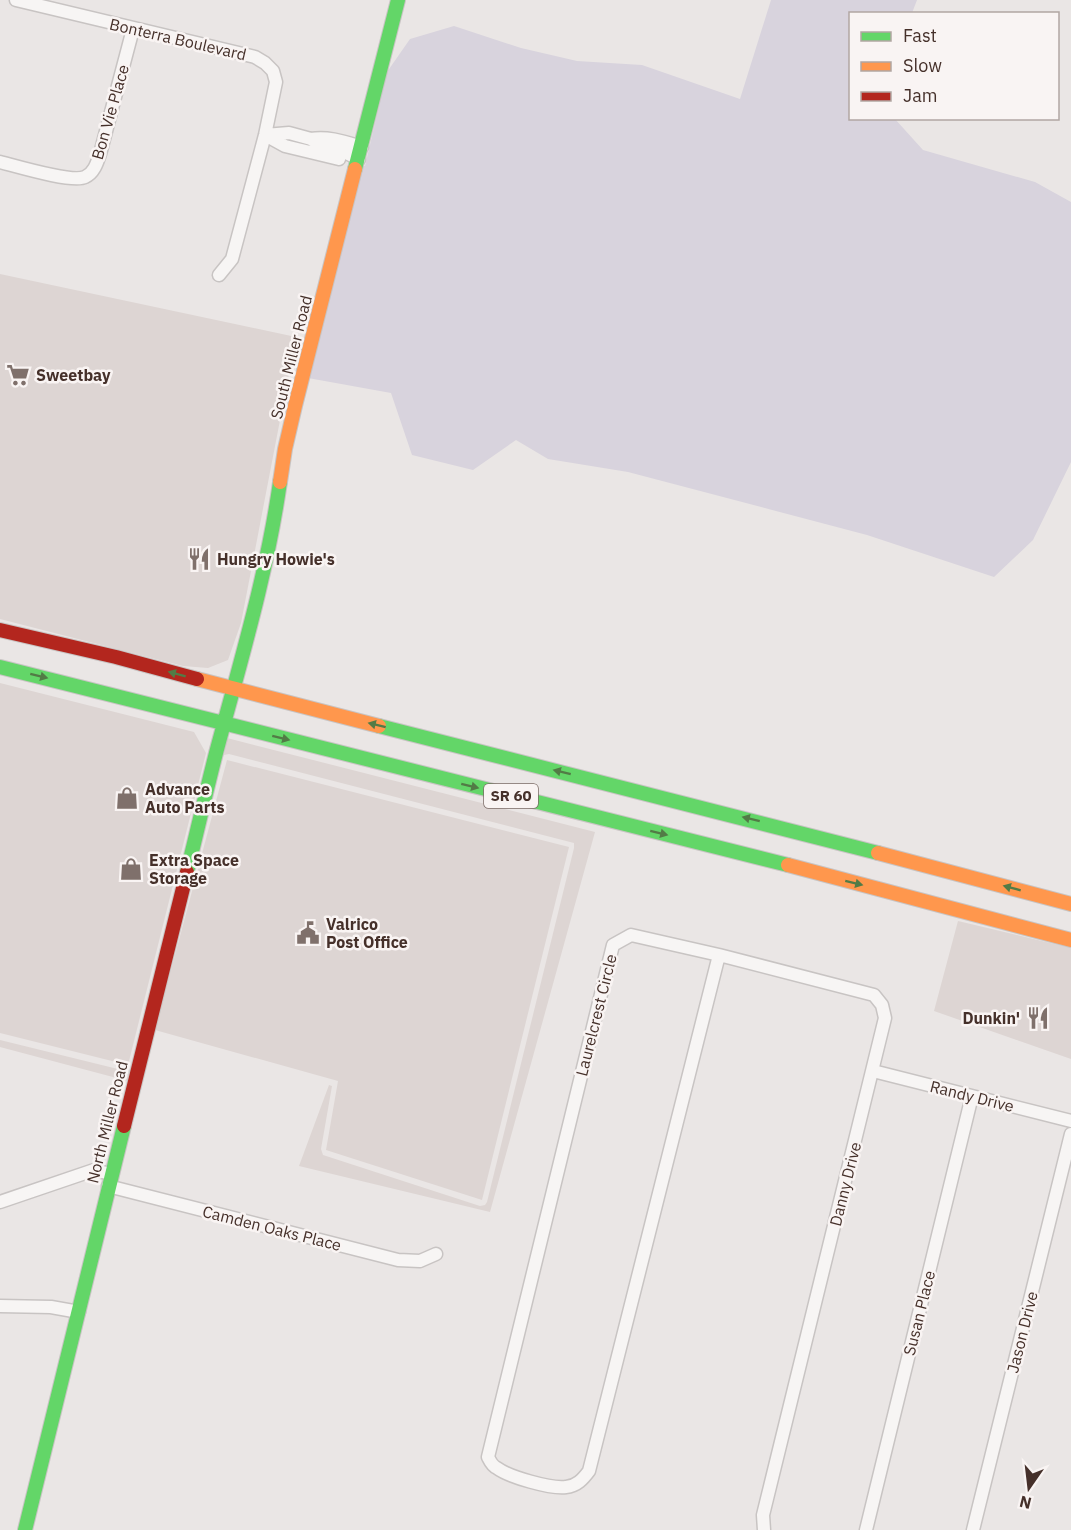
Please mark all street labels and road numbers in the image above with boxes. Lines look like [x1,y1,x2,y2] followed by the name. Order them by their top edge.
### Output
[108,14,248,64] street label: Bonterra Boulevard
[87,62,133,162] street label: Bon Vie Place
[266,293,316,421] street label: South Miller Road
[484,784,538,808] road number: SR 60
[571,952,621,1078] street label: Laurelcrest Circle
[82,1059,132,1185] street label: North Miller Road
[928,1076,1016,1116] street label: Randy Drive
[825,1140,865,1228] street label: Danny Drive
[200,1201,344,1255] street label: Camden Oaks Place
[899,1268,939,1358] street label: Susan Place
[1002,1289,1042,1375] street label: Jason Drive

